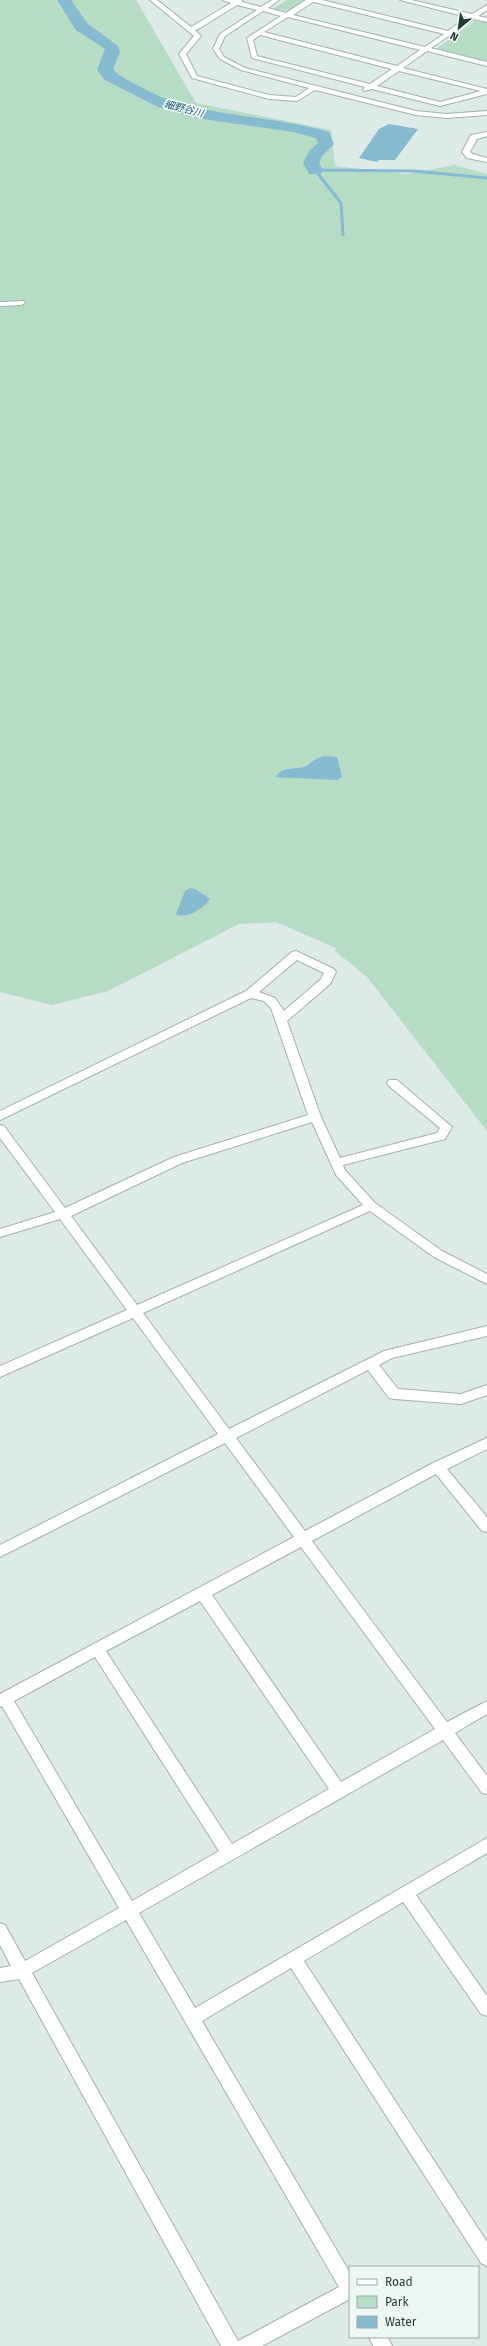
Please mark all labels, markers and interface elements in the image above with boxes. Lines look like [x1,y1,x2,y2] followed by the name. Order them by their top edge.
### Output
[439,8,479,48] north arrow
[448,29,461,44] text: N
[163,98,206,120] water label: 細野谷川
[349,2266,479,2338] legend
[385,2275,413,2289] text: Road
[385,2295,409,2309] text: Park
[385,2315,417,2329] text: Water

